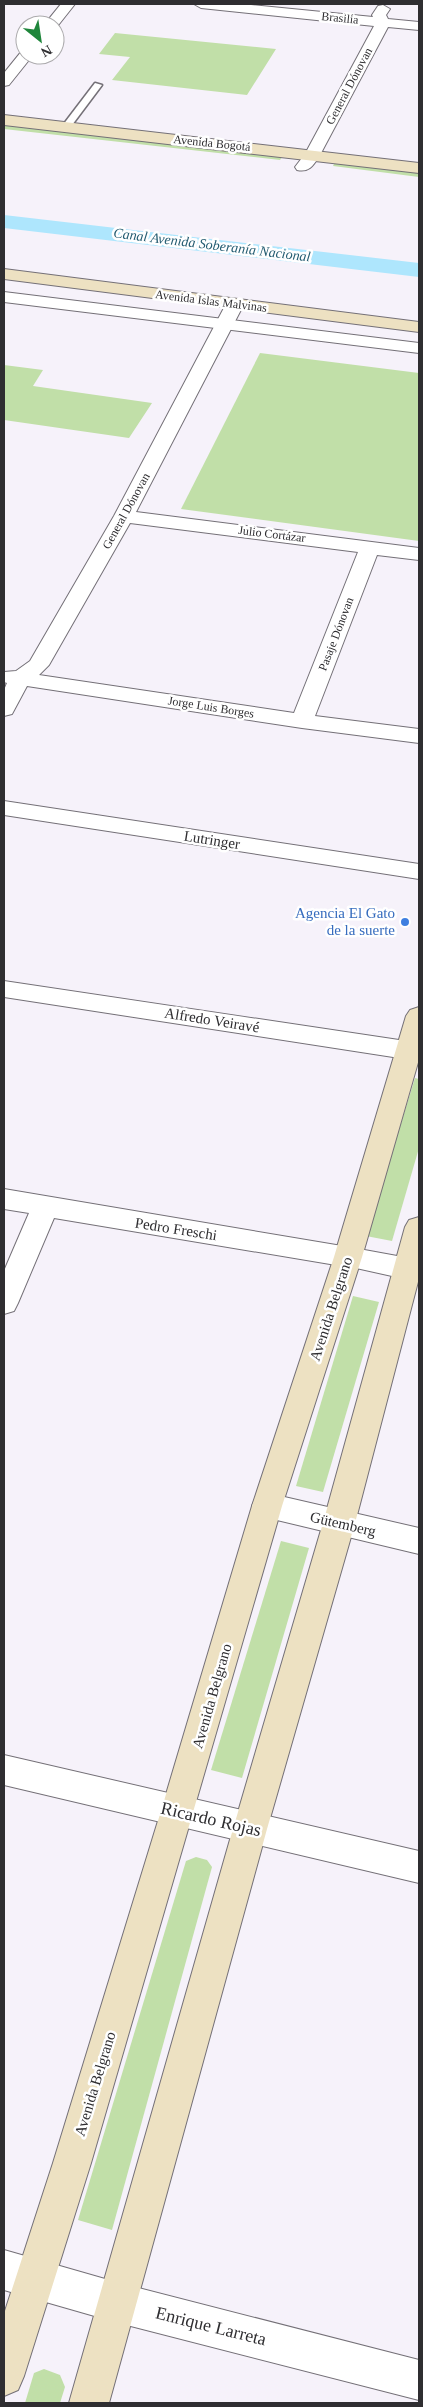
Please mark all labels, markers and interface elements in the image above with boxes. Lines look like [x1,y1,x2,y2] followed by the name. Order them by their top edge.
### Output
[321,9,360,27] street label: Brasilia
[15,15,65,65] north arrow
[38,42,54,60] text: N
[323,45,375,127] street label: General Dónovan
[173,132,252,154] street label: Avenida Bogotá
[113,225,312,265] water label: Canal Avenida Soberanía Nacional
[154,287,268,315] street label: Avenida Islas Malvinas
[99,470,153,552] street label: General Dónovan
[238,523,306,545] street label: Julio Cortázar
[316,595,356,673] street label: Pasaje Dónovan
[167,693,255,721] street label: Jorge Luis Borges
[183,828,241,852] street label: Lutringer
[295,905,395,938] place label: Agencia El Gato de la suerte
[399,916,411,928] marker: Agencia El Gato de la suerte
[163,1005,261,1035] street label: Alfredo Veiravé
[134,1215,218,1243] street label: Pedro Freschi
[307,1255,355,1363] street label: Avenida Belgrano
[308,1509,378,1539] street label: Gütemberg
[189,1642,235,1750] street label: Avenida Belgrano
[159,1798,263,1840] street label: Ricardo Rojas
[71,2030,119,2138] street label: Avenida Belgrano
[154,2303,268,2349] street label: Enrique Larreta

